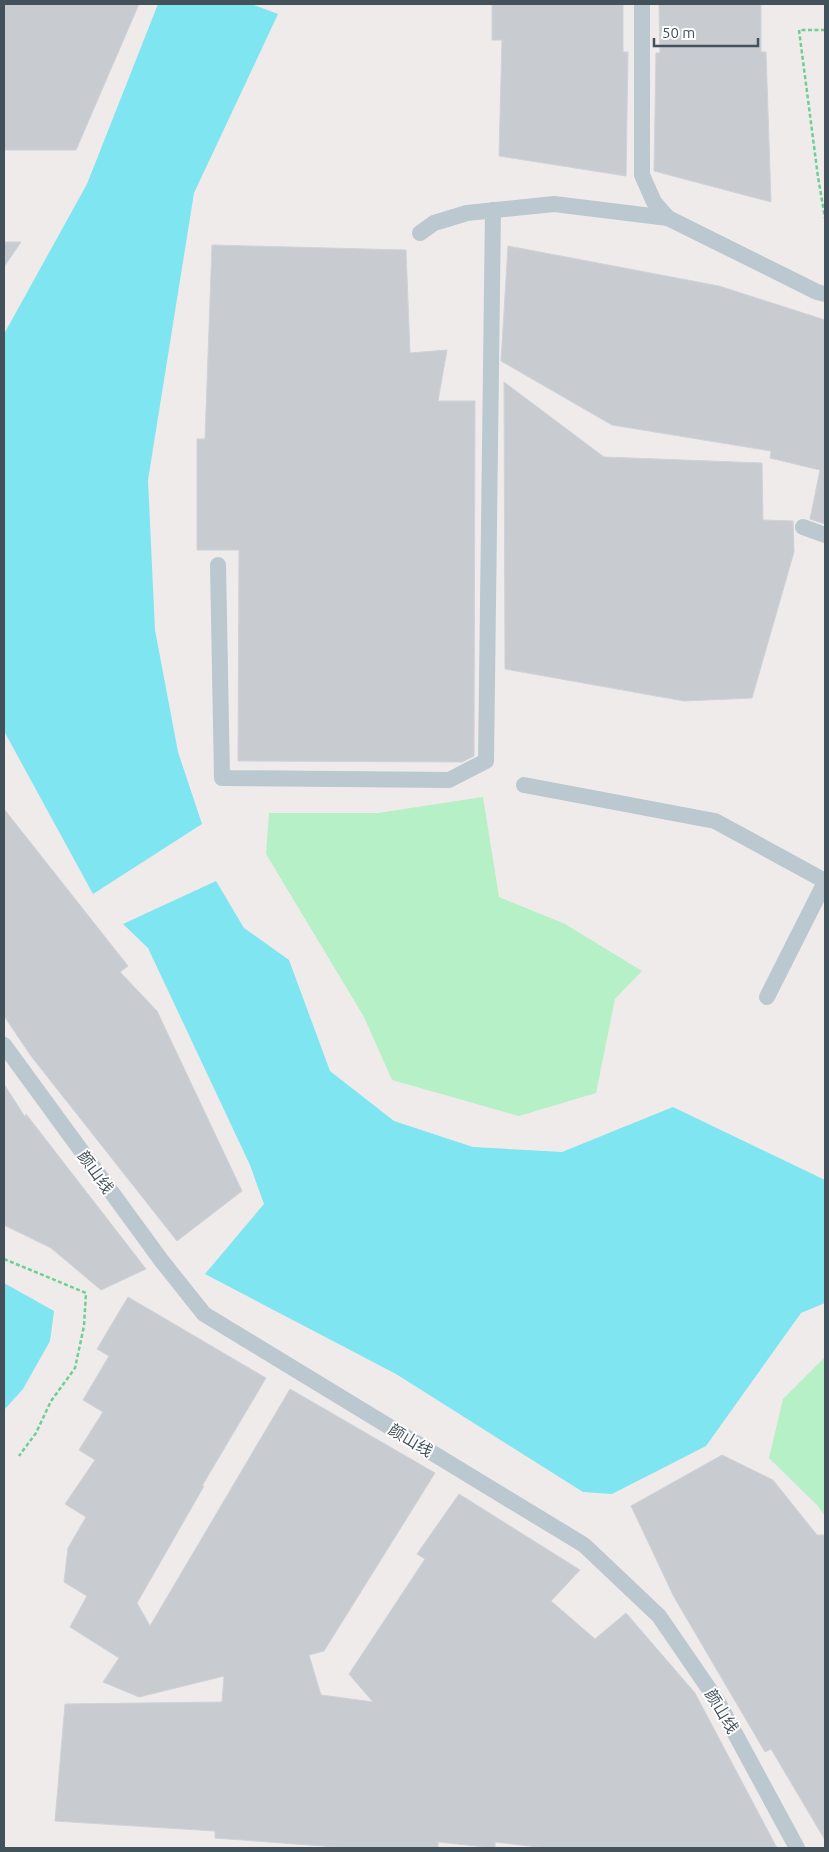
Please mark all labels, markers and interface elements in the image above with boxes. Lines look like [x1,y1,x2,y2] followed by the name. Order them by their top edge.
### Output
[654,15,758,47] scale bar
[662,24,695,41] text: 50 m
[75,1147,117,1197] street label: 颜山线
[386,1420,436,1460] street label: 颜山线
[702,1686,742,1736] street label: 颜山线

